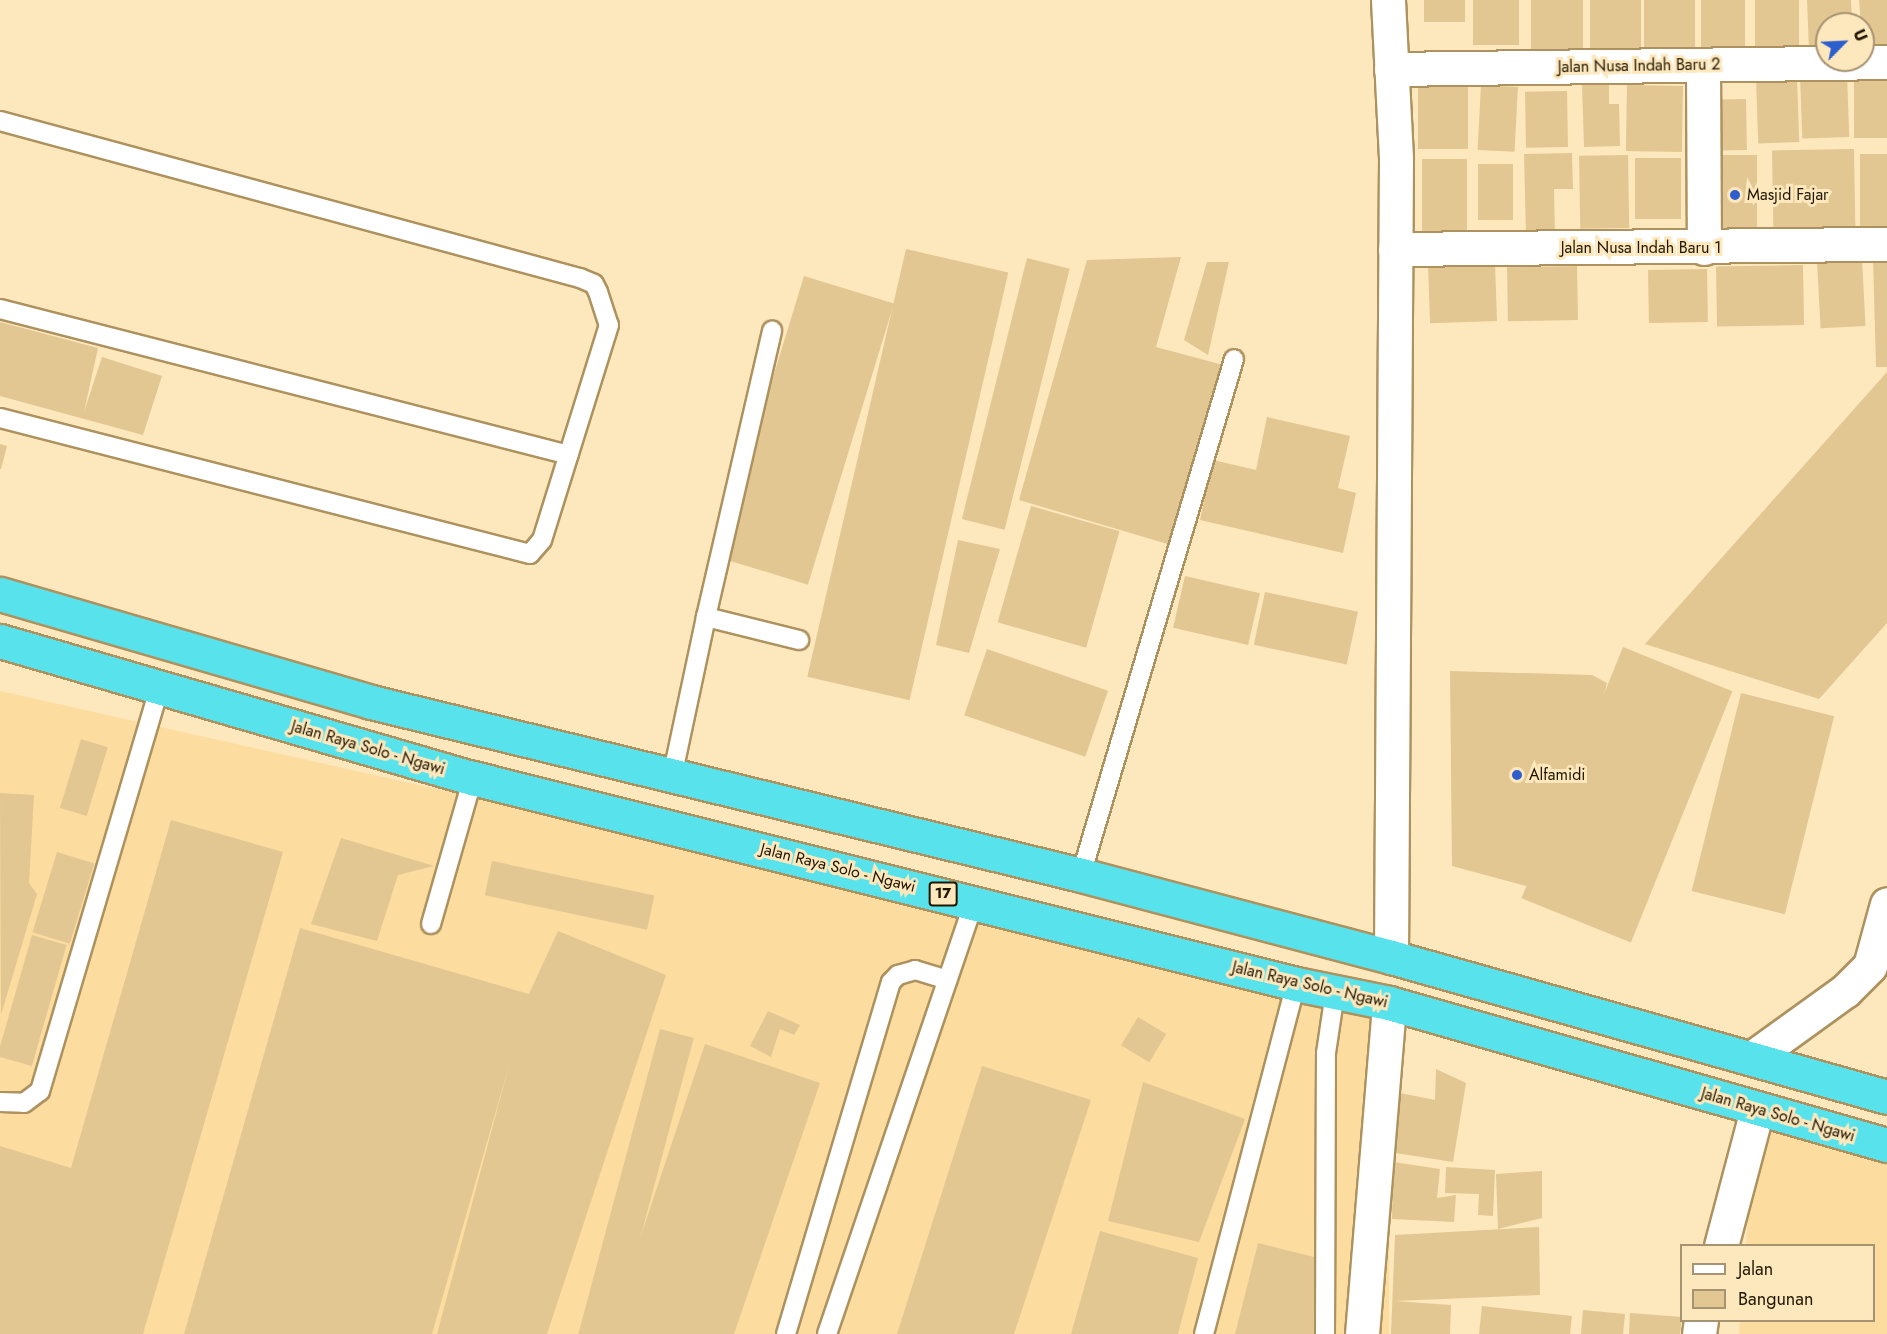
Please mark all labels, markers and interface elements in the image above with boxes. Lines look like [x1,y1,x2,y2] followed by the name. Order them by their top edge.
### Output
[1815,12,1875,72] north arrow
[1847,25,1873,45] text: U
[1558,55,1720,77] street label: Jalan Nusa Indah Baru 2
[1747,185,1829,205] place label: Masjid Fajar
[1728,188,1742,202] marker: Masjid Fajar
[1561,238,1721,258] street label: Jalan Nusa Indah Baru 1
[289,717,447,779] street label: Jalan Raya Solo - Ngawi
[1529,765,1585,785] place label: Alfamidi
[1510,768,1524,782] marker: Alfamidi
[758,839,918,897] street label: Jalan Raya Solo - Ngawi
[928,882,958,906] road number: 17
[1230,958,1390,1012] street label: Jalan Raya Solo - Ngawi
[1699,1084,1857,1146] street label: Jalan Raya Solo - Ngawi
[1680,1244,1875,1322] legend
[1738,1256,1773,1282] text: Jalan
[1738,1286,1813,1312] text: Bangunan

